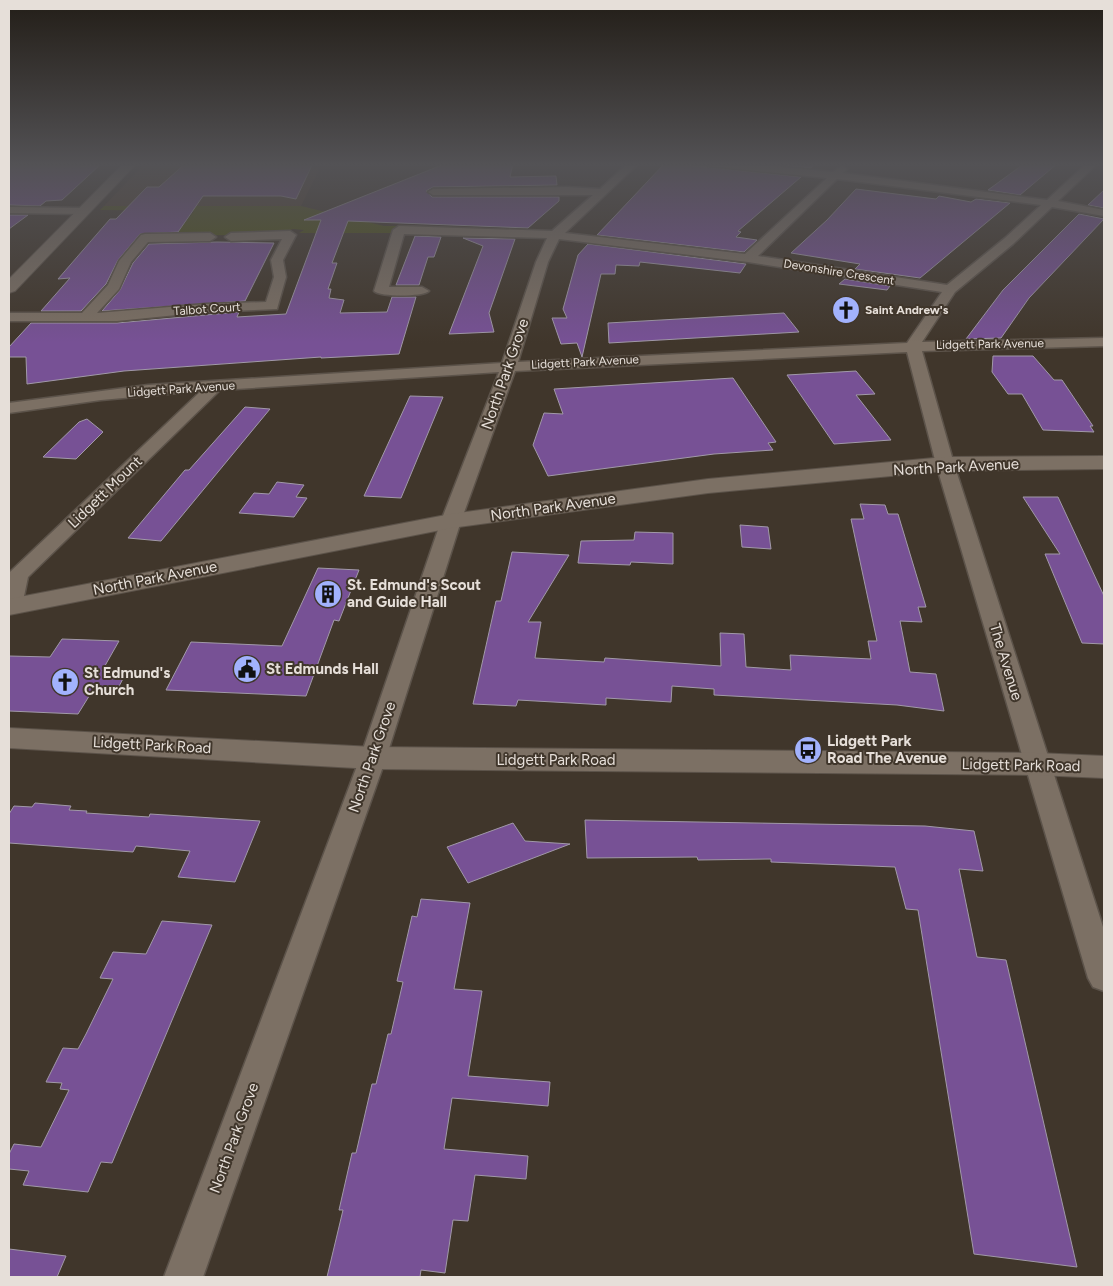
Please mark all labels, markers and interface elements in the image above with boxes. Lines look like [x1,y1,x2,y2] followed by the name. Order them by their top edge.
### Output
[783,256,896,288] street label: Devonshire Crescent
[831,295,861,325] church icon: Saint Andrew's
[173,300,241,318] street label: Talbot Court
[865,303,949,317] place label: Saint Andrew's
[478,316,532,432] street label: North Park Grove
[936,336,1045,352] street label: Lidgett Park Avenue
[531,352,640,372] street label: Lidgett Park Avenue
[127,378,236,400] street label: Lidgett Park Avenue
[64,452,146,532] street label: Lidgett Mount
[893,455,1019,479] street label: North Park Avenue
[489,489,617,525] street label: North Park Avenue
[91,557,219,599] street label: North Park Avenue
[347,576,481,611] place label: St. Edmund's Scout and Guide Hall
[313,579,343,609] building icon: St. Edmund's Scout and Guide Hall
[986,621,1026,703] street label: The Avenue
[232,654,262,684] public building icon: St Edmunds Hall
[266,660,379,678] place label: St Edmunds Hall
[84,664,170,699] place label: St Edmund's Church
[50,667,80,697] church icon: St Edmund's Church
[345,699,399,815] street label: North Park Grove
[827,732,948,767] place label: Lidgett Park Road The Avenue
[92,733,212,757] street label: Lidgett Park Road
[793,735,823,765] bus stop icon: Lidgett Park Road The Avenue
[497,751,615,769] street label: Lidgett Park Road
[961,755,1081,775] street label: Lidgett Park Road
[206,1080,262,1196] street label: North Park Grove

